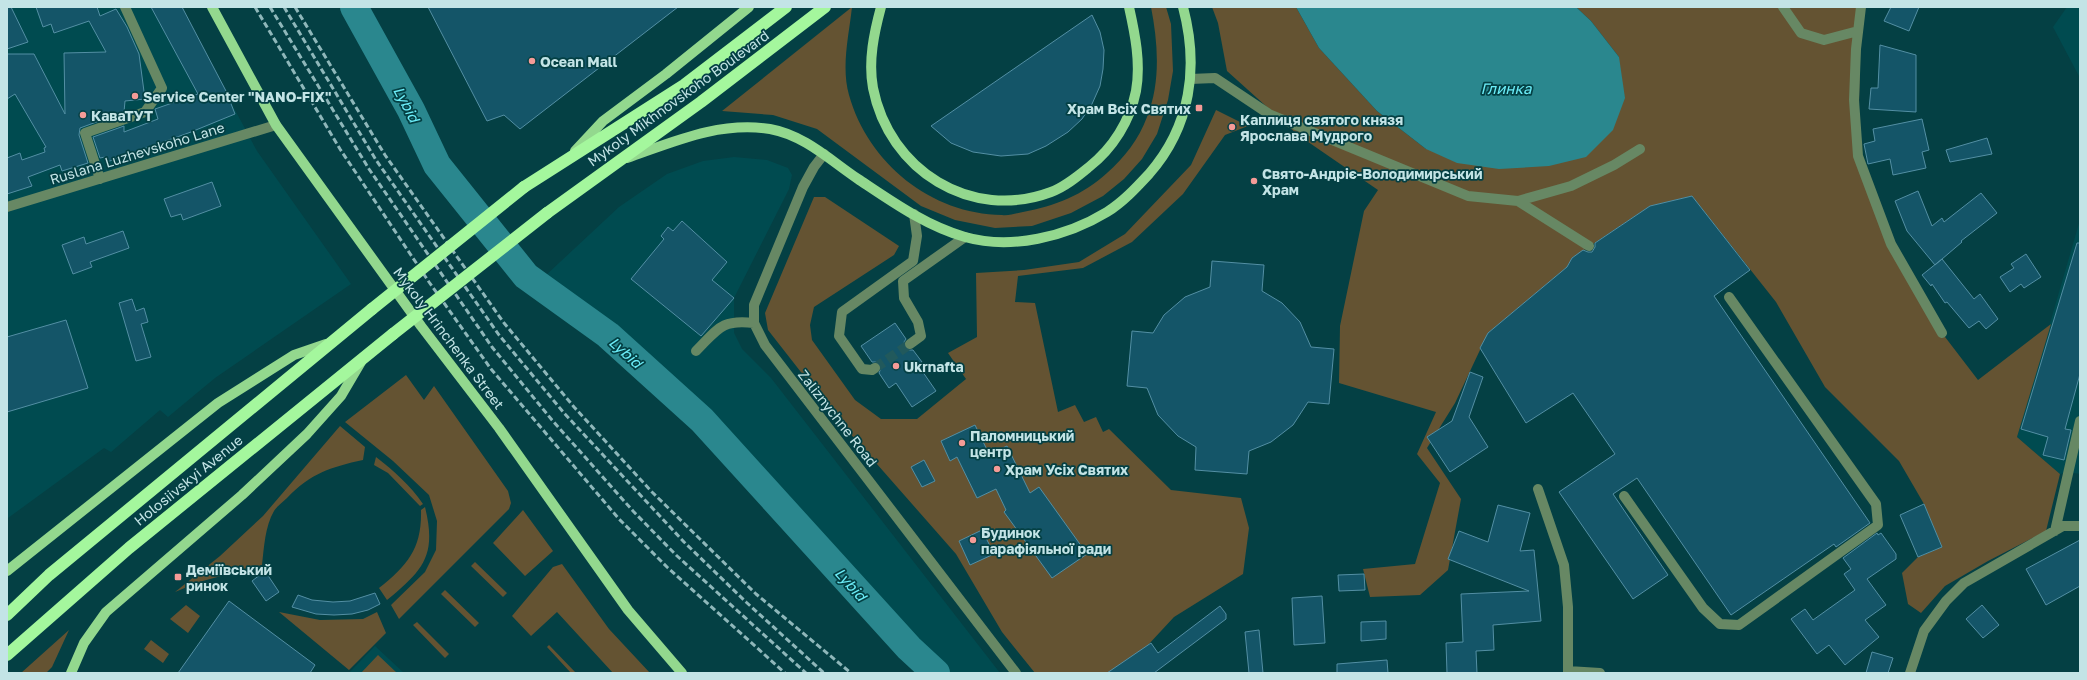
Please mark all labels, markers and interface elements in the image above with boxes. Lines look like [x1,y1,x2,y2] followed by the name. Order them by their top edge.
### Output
[584,26,772,170] street label: Mykoly Mikhnovskoho Boulevard
[540,53,617,70] place label: Ocean Mall
[527,56,537,66] marker: Ocean Mall
[1481,79,1532,97] water label: Глинка
[389,83,425,127] water label: Lybid
[143,88,331,105] place label: Service Center "NANO-FIX"
[130,91,140,101] marker: Service Center "NANO-FIX"
[1067,100,1191,117] place label: Храм Всіх Святих
[1194,103,1204,113] marker: Храм Всіх Святих
[91,107,153,124] place label: КаваТУТ
[78,110,88,120] marker: КаваТУТ
[1240,111,1403,144] place label: Каплиця святого князя Ярослава Мудрого
[48,118,226,188] street label: Ruslana Luzhevskoho Lane
[1227,122,1237,132] marker: Каплиця святого князя Ярослава Мудрого
[1262,165,1482,198] place label: Свято-Андріє-Володимирський Храм
[1249,176,1259,186] marker: Свято-Андріє-Володимирський Храм
[390,264,508,412] street label: Mykoly Hrinchenka Street
[605,333,648,373] water label: Lybid
[904,358,964,375] place label: Ukrnafta
[891,361,901,371] marker: Ukrnafta
[795,366,881,470] street label: Zaliznychne Road
[970,427,1074,460] place label: Паломницький центр
[130,431,246,529] street label: Holosiivskyi Avenue
[957,438,967,448] marker: Паломницький центр
[1005,461,1128,478] place label: Храм Усіх Святих
[992,464,1002,474] marker: Храм Усіх Святих
[981,524,1111,557] place label: Будинок парафіяльної ради
[968,535,978,545] marker: Будинок парафіяльної ради
[186,561,272,594] place label: Деміївський ринок
[831,564,872,606] water label: Lybid
[173,572,183,582] marker: Деміївський ринок

